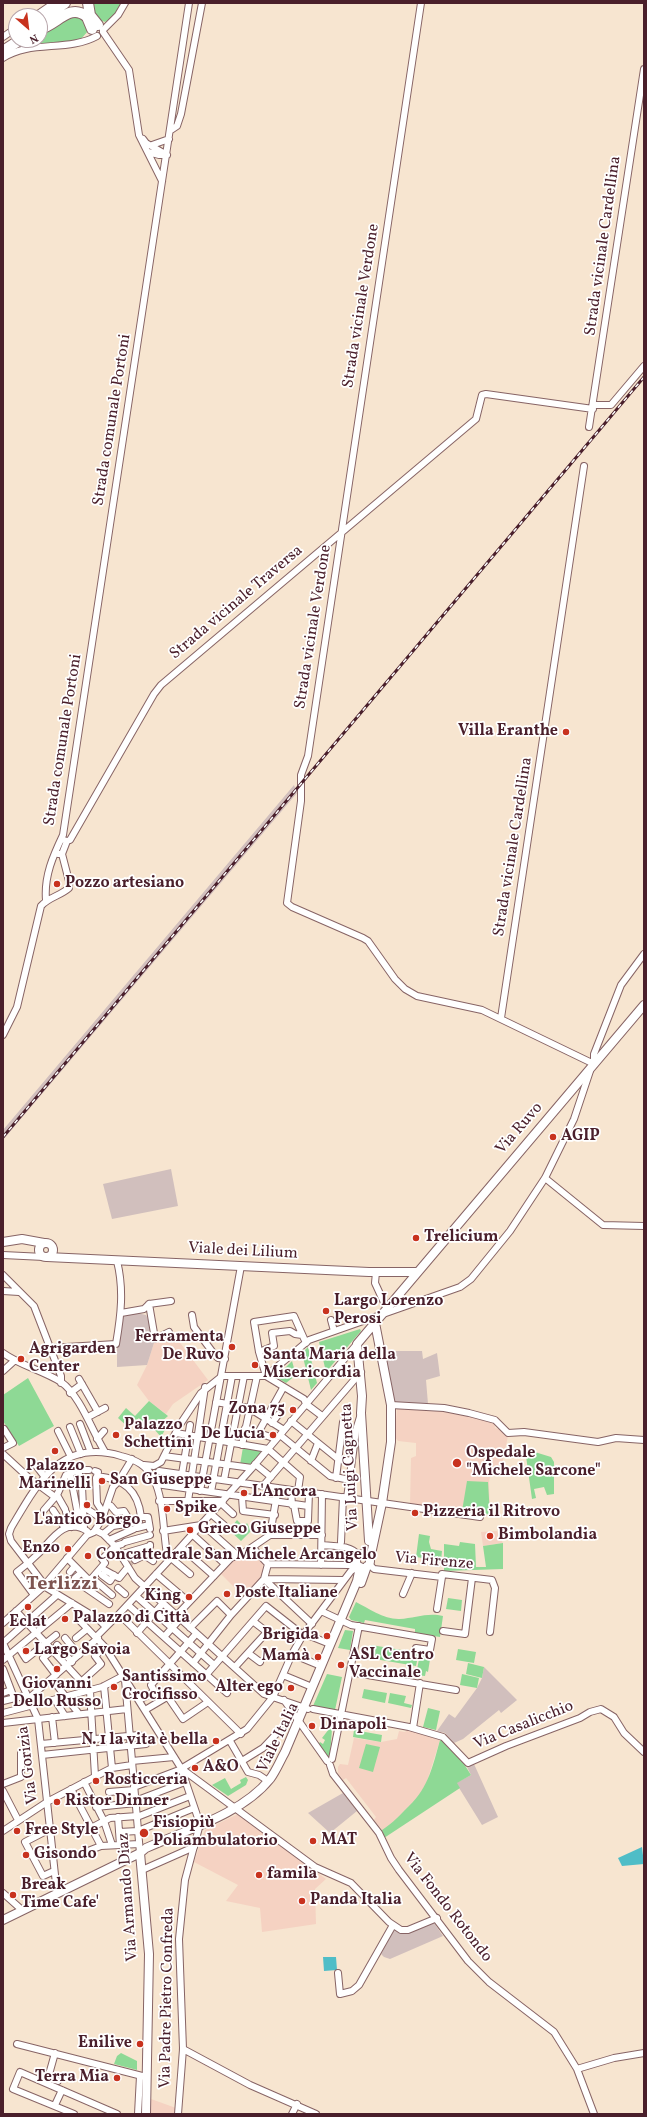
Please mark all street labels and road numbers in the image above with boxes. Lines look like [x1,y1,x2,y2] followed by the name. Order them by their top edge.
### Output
[582,155,626,337] street label: Strada vicinale Cardellina
[340,222,384,390] street label: Strada vicinale Verdone
[90,333,136,507] street label: Strada comunale Portoni
[167,542,307,664] street label: Strada vicinale Traversa
[292,543,336,711] street label: Strada vicinale Verdone
[41,653,87,827] street label: Strada comunale Portoni
[490,756,538,938] street label: Strada vicinale Cardellina
[492,1099,548,1159] street label: Via Ruvo
[188,1240,298,1264] street label: Viale dei Lilium
[338,1403,364,1531] street label: Via Luigi Cagnetta
[394,1549,474,1575] street label: Via Firenze
[471,1697,577,1755] street label: Via Casalicchio
[254,1700,304,1776] street label: Viale Italia
[15,1725,43,1805] street label: Via Gorizia
[115,1832,143,1962] street label: Via Armando Diaz
[398,1850,496,1966] street label: Via Fondo Rotondo
[157,1907,179,2089] street label: Via Padre Pietro Confreda

